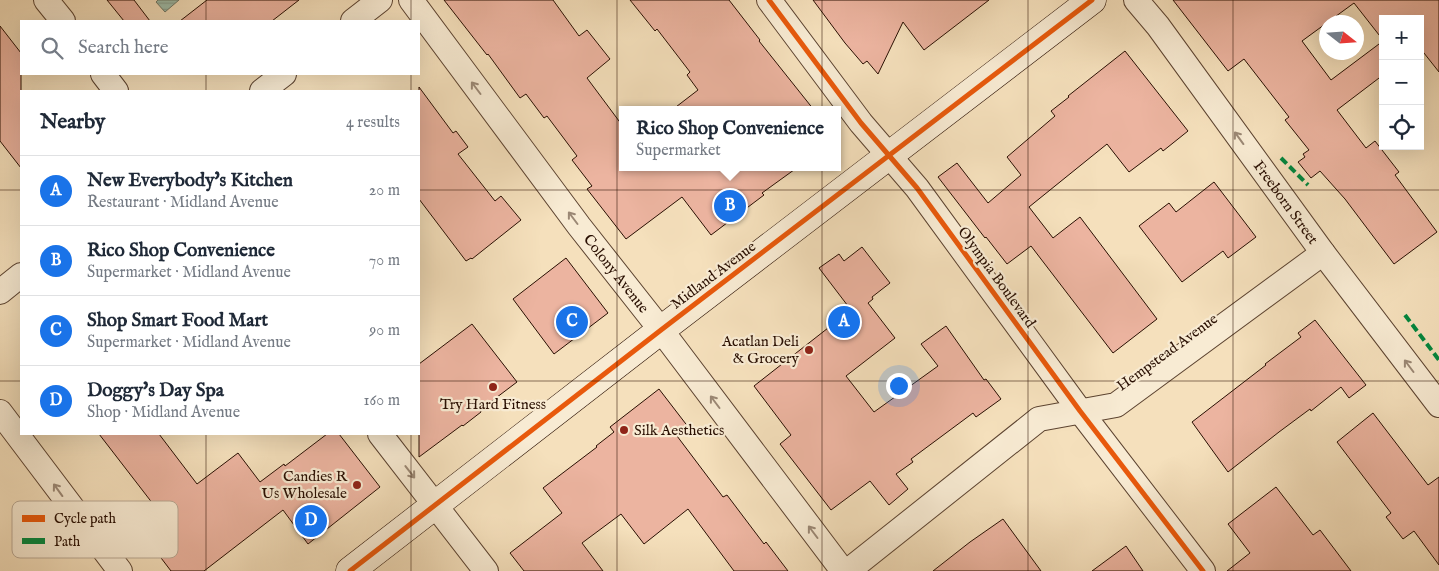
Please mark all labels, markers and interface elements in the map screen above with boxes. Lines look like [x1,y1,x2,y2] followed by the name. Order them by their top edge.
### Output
[1319,15,1364,60] north arrow
[1379,15,1424,150] map controls
[1379,15,1424,60] button: +
[20,20,420,75] search box
[38,34,66,62] icon: search
[78,36,169,60] text: Search here
[1379,60,1424,105] button: −
[471,81,481,95] one-way arrow
[1379,105,1424,150] button: locate
[619,106,841,171] popup
[40,109,105,136] text: Nearby
[346,113,400,133] text: 4 results
[636,117,824,141] text: Rico Shop Convenience
[1234,131,1244,145] one-way arrow
[636,141,721,161] text: Supermarket
[1249,157,1322,248] street label: Freeborn Street
[87,169,293,193] text: New Everybody's Kitchen
[51,181,61,201] text: A
[369,181,400,201] text: 20 m
[714,187,746,225] pin: B
[87,193,279,213] text: Restaurant · Midland Avenue
[568,212,579,225] one-way arrow
[954,223,1040,332] street label: Olympia Boulevard
[579,230,653,317] street label: Colony Avenue
[667,237,760,314] street label: Midland Avenue
[87,239,275,263] text: Rico Shop Convenience
[51,251,61,271] text: B
[369,251,400,271] text: 70 m
[87,263,291,283] text: Supermarket · Midland Avenue
[556,303,588,341] pin: C
[828,303,860,341] pin: A
[87,309,268,333] text: Shop Smart Food Mart
[1113,309,1222,395] street label: Hempstead Avenue
[50,321,62,341] text: C
[369,321,400,341] text: 90 m
[721,332,800,368] place label: Acatlan Deli & Grocery
[87,333,291,353] text: Supermarket · Midland Avenue
[803,344,815,356] marker: Acatlan Deli & Grocery
[1404,360,1415,373] one-way arrow
[886,373,912,399] your location
[87,379,224,403] text: Doggy's Day Spa
[487,381,499,393] marker: Try Hard Fitness
[50,391,62,411] text: D
[364,391,400,411] text: 160 m
[440,395,546,414] place label: Try Hard Fitness
[710,396,721,409] one-way arrow
[87,403,240,423] text: Shop · Midland Avenue
[634,421,724,440] place label: Silk Aesthetics
[618,424,630,436] marker: Silk Aesthetics
[404,466,415,479] one-way arrow
[262,467,348,503] place label: Candies R Us Wholesale
[351,479,363,491] marker: Candies R Us Wholesale
[53,484,64,497] one-way arrow
[12,501,178,558] legend
[295,502,327,540] pin: D
[54,510,116,528] text: Cycle path
[808,525,818,539] one-way arrow
[54,533,81,551] text: Path

